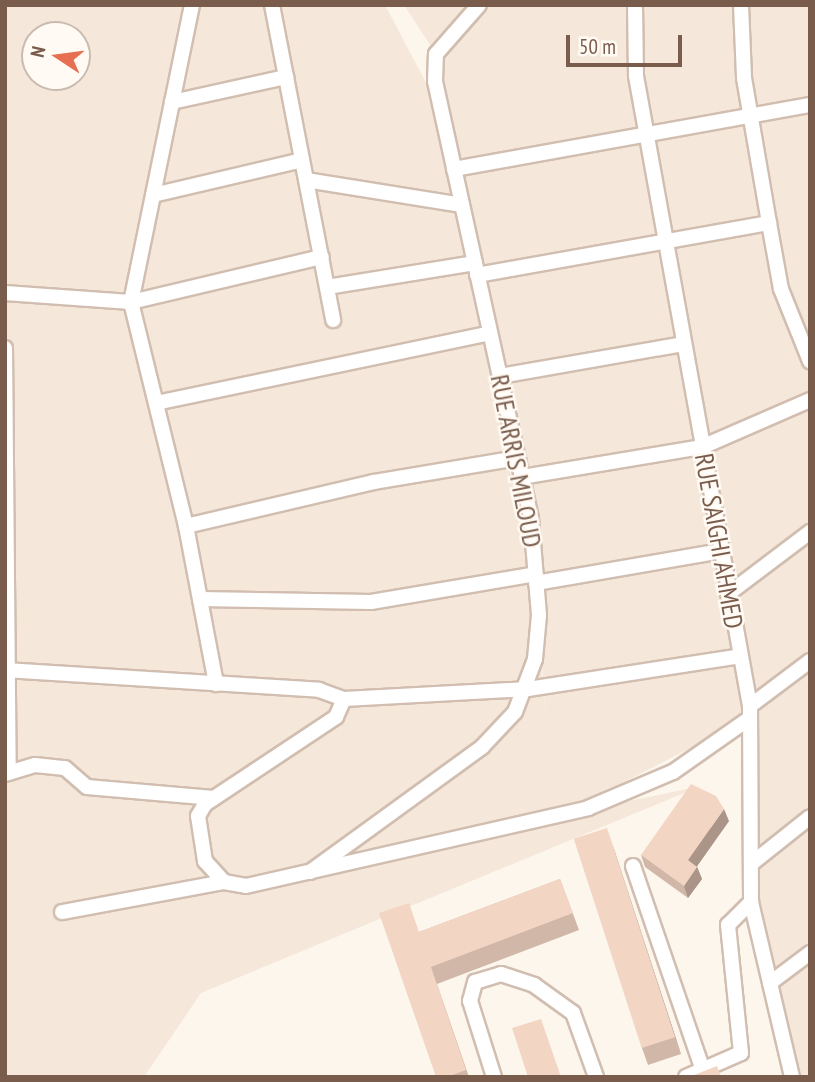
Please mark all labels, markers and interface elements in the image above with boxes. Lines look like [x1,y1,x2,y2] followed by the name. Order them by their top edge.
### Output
[21,21,91,91] north arrow
[570,21,686,65] scale bar
[579,33,616,60] text: 50 m
[25,44,50,59] text: N
[484,372,548,550] street label: RUE ARRIS MILOUD
[688,451,750,631] street label: RUE SAIGHI AHMED

